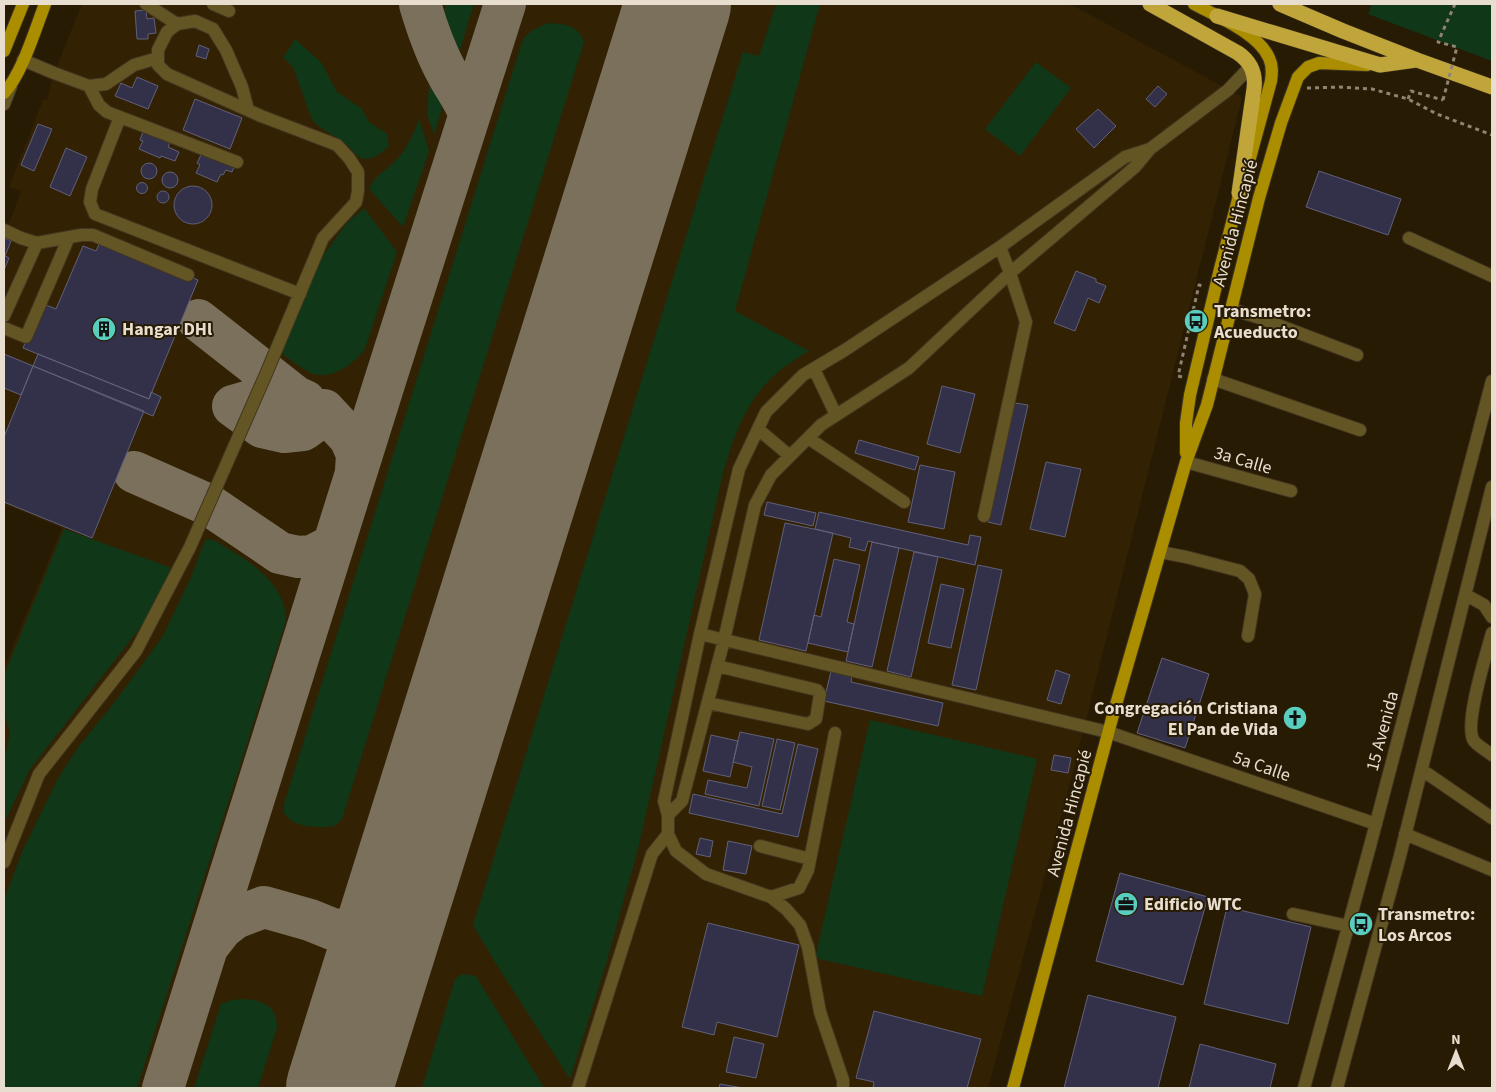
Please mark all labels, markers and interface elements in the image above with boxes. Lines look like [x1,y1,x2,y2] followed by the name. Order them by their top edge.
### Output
[1207,157,1264,289] street label: Avenida Hincapié
[1213,299,1312,345] place label: Transmetro: Acueducto
[1183,308,1209,334] bus stop icon: Transmetro: Acueducto
[91,316,117,342] building icon: Hangar DHl
[122,317,212,342] place label: Hangar DHl
[1211,440,1275,481] street label: 3a Calle
[1360,688,1405,774] street label: 15 Avenida
[1094,696,1278,742] place label: Congregación Cristiana El Pan de Vida
[1282,705,1308,731] church icon: Congregación Cristiana El Pan de Vida
[1230,745,1294,788] street label: 5a Calle
[1041,747,1098,879] street label: Avenida Hincapié
[1113,891,1139,917] office icon: Edificio WTC
[1144,892,1242,917] place label: Edificio WTC
[1378,902,1476,948] place label: Transmetro: Los Arcos
[1348,911,1374,937] bus stop icon: Transmetro: Los Arcos
[1431,1027,1481,1077] north arrow
[1451,1030,1461,1050] text: N

